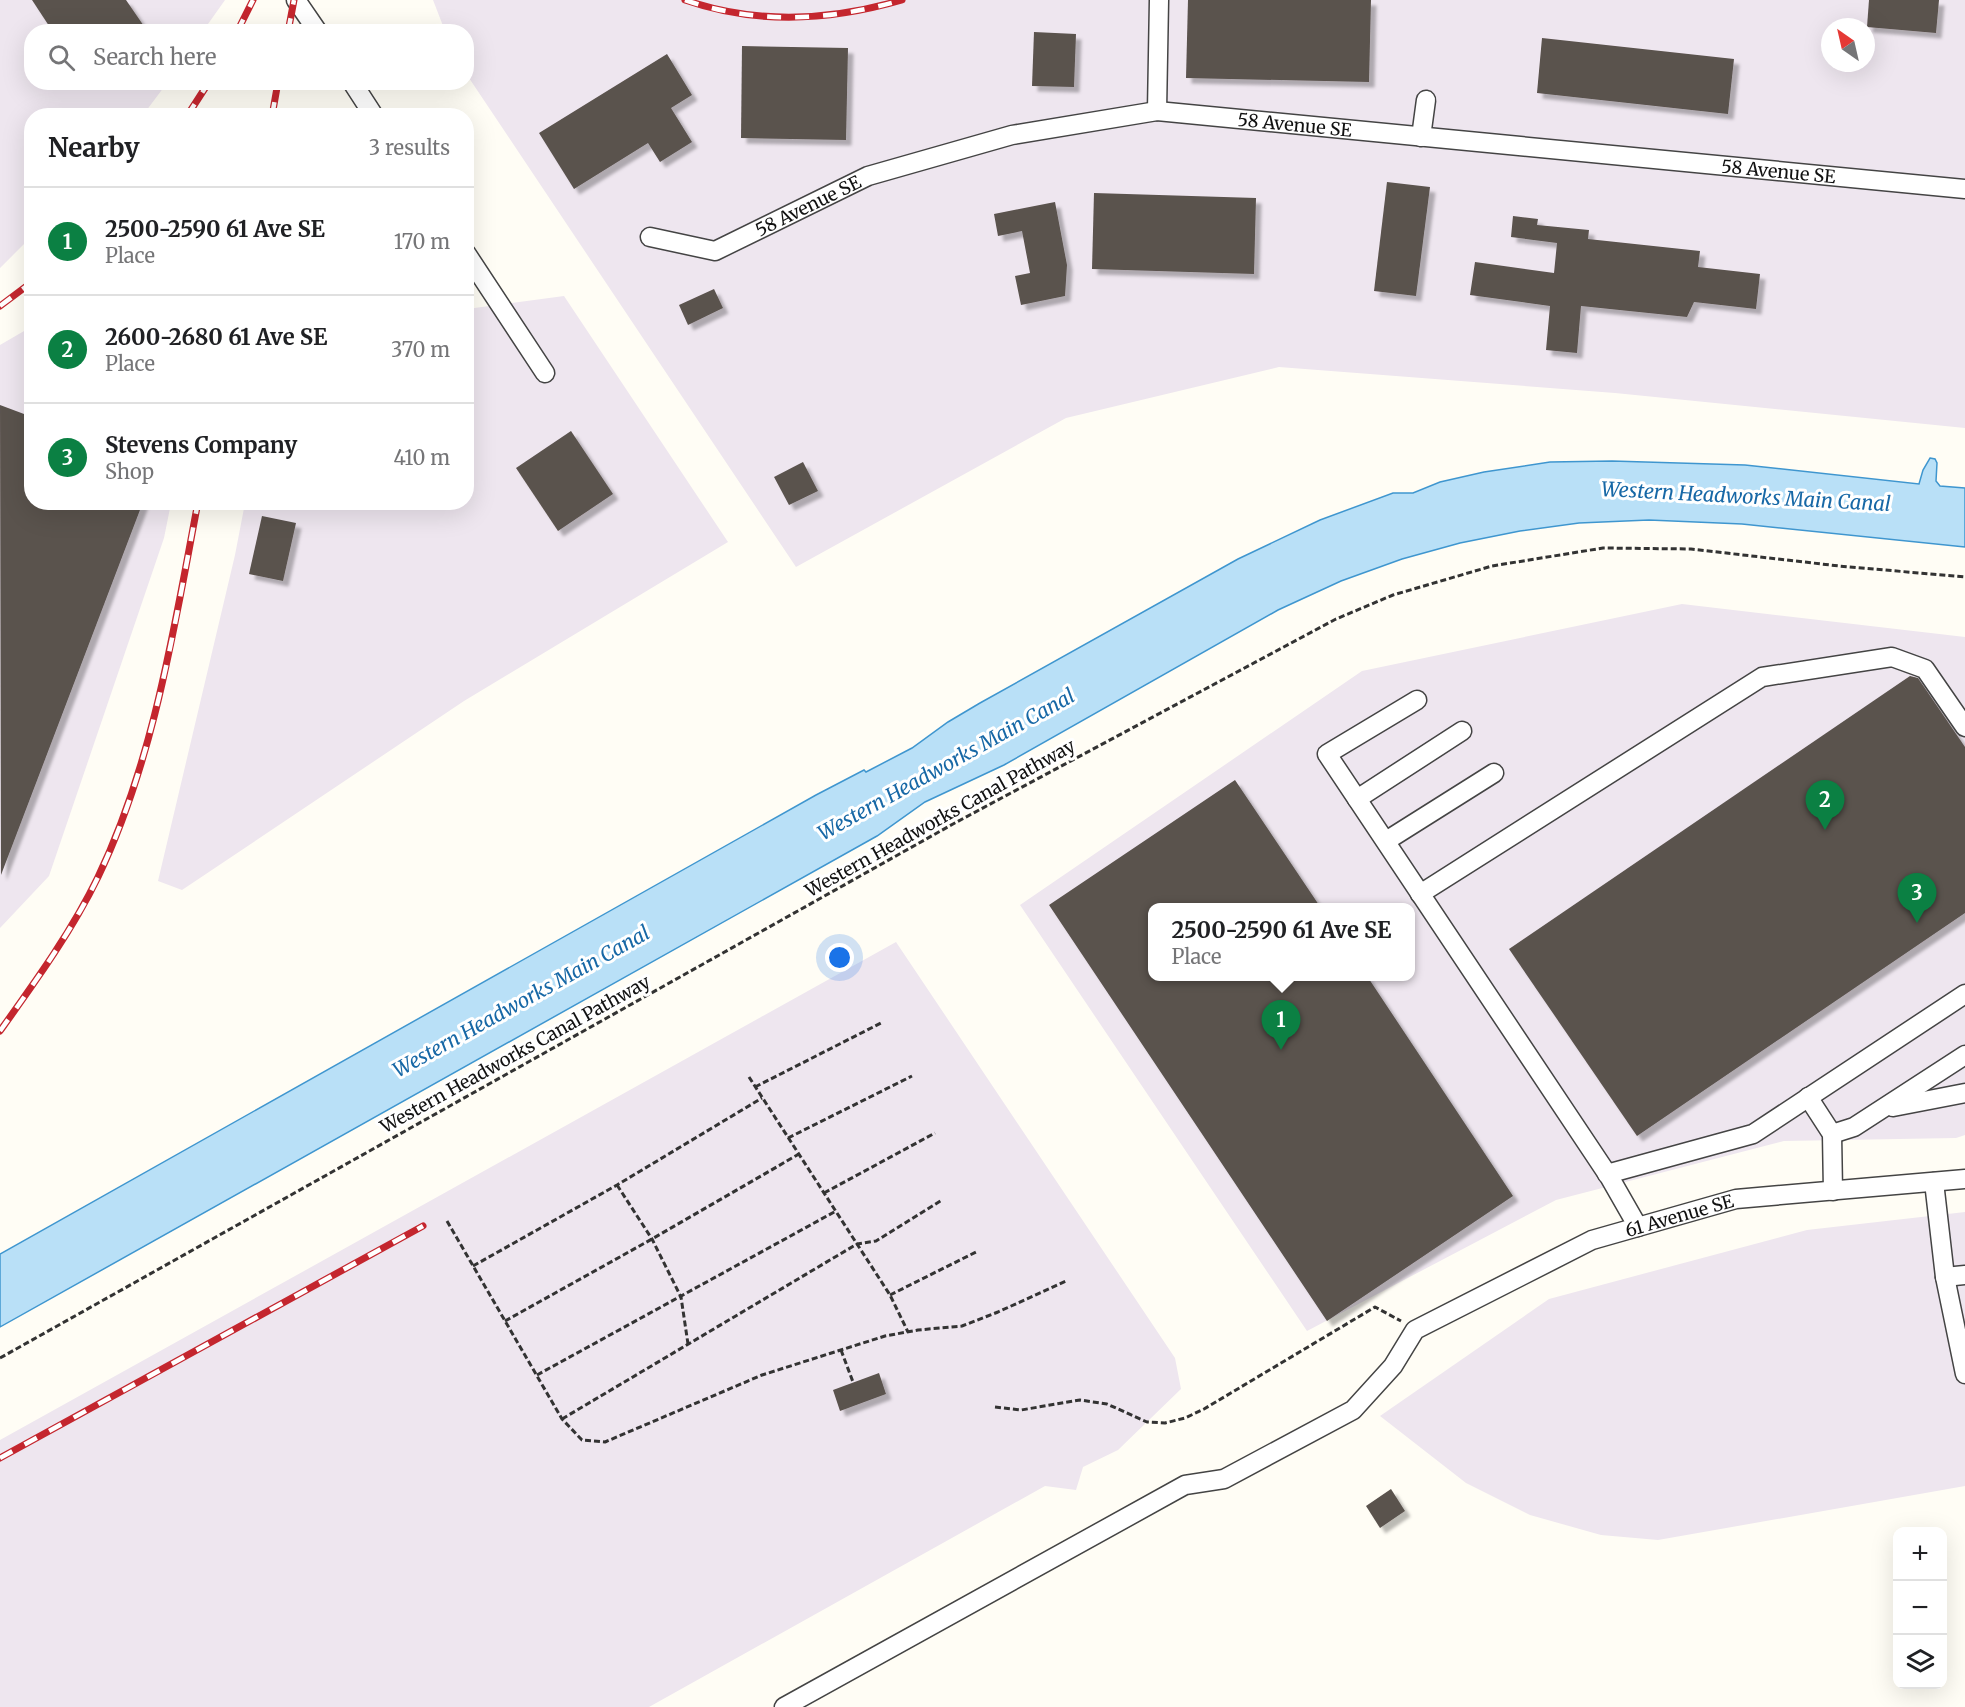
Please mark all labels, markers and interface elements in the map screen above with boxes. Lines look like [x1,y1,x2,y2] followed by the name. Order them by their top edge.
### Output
[1821,18,1875,72] north arrow
[24,24,474,90] search box
[45,41,78,74] icon: search
[93,43,216,71] text: Search here
[1237,107,1353,141] street label: 58 Avenue SE
[48,131,140,164] text: Nearby
[369,135,450,160] text: 3 results
[1720,154,1837,188] street label: 58 Avenue SE
[751,170,865,241] street label: 58 Avenue SE
[105,215,325,243] text: 2500-2590 61 Ave SE
[63,229,72,254] text: 1
[394,229,450,254] text: 170 m
[105,243,155,268] text: Place
[105,323,327,351] text: 2600-2680 61 Ave SE
[62,337,73,362] text: 2
[391,337,450,362] text: 370 m
[105,351,155,376] text: Place
[105,431,297,459] text: Stevens Company
[62,445,73,470] text: 3
[393,445,450,470] text: 410 m
[105,459,154,484] text: Shop
[1600,476,1892,516] water label: Western Headworks Main Canal
[813,683,1079,845] water label: Western Headworks Main Canal
[800,734,1079,902] street label: Western Headworks Canal Pathway
[1806,780,1844,830] pin: 2
[1898,874,1936,923] pin: 3
[1148,903,1415,981] popup
[1172,916,1391,944] text: 2500-2590 61 Ave SE
[388,920,654,1082] water label: Western Headworks Main Canal
[825,943,854,972] your location
[1172,944,1222,969] text: Place
[375,970,654,1138] street label: Western Headworks Canal Pathway
[1262,1000,1300,1050] pin: 1
[1622,1189,1737,1241] street label: 61 Avenue SE
[1893,1527,1947,1689] map controls
[1893,1527,1947,1581] button: +
[1893,1581,1947,1635] button: −
[1893,1635,1947,1689] button: layers

